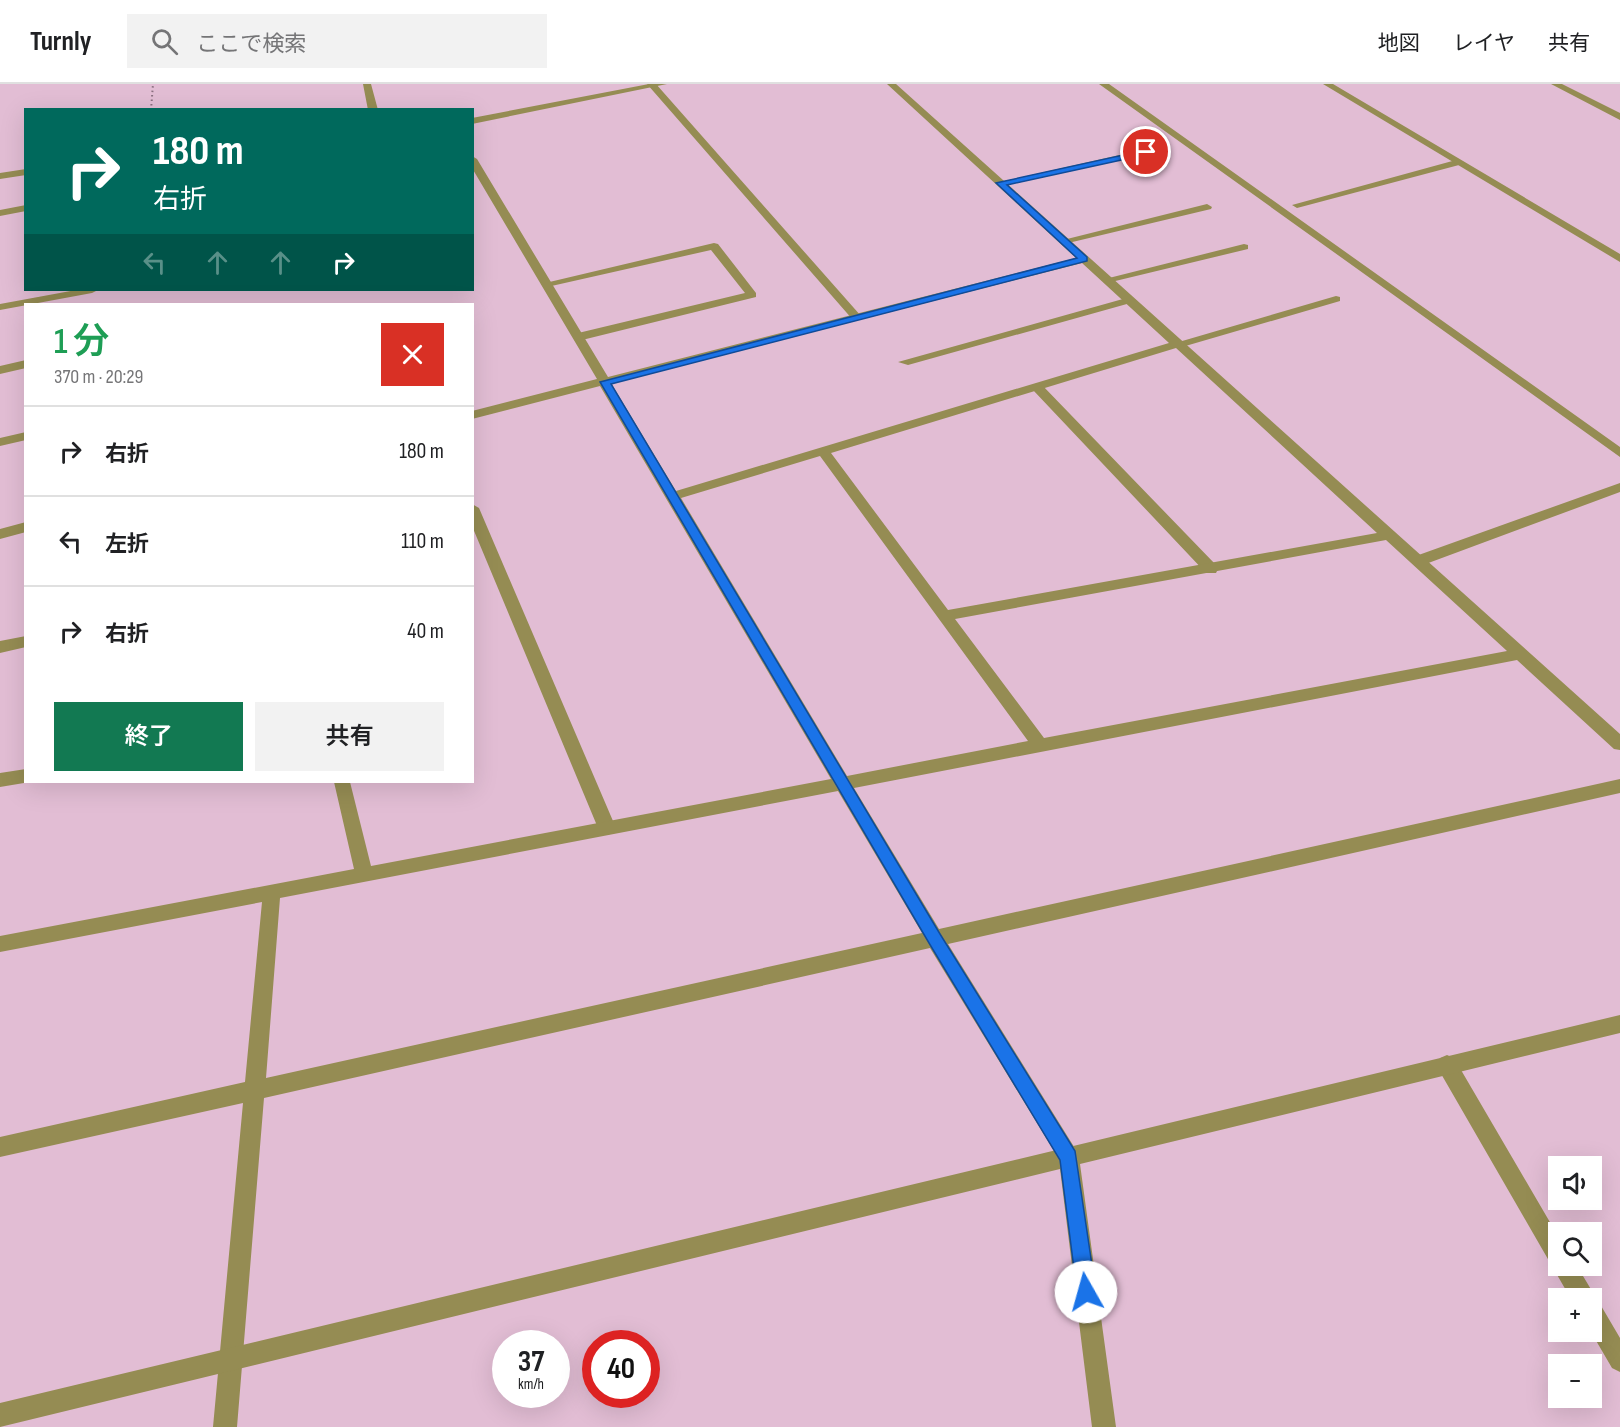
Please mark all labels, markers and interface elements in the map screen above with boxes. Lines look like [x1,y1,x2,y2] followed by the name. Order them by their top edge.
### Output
[127,14,547,68] search box
[30,25,91,58] text: Turnly
[148,25,181,58] icon: search
[196,31,306,58] text: ここで検索
[1378,31,1420,56] text: 地図
[1453,31,1515,56] text: レイヤ
[1548,31,1590,56] text: 共有
[153,126,244,177] text: 180 m
[1120,126,1171,177] pin
[54,132,132,210] icon: right
[1129,135,1162,168] icon: arrive
[153,184,207,216] text: 右折
[138,246,171,279] icon: left
[201,246,234,279] icon: ahead
[264,246,297,279] icon: ahead
[327,246,360,279] icon: right
[54,321,109,364] text: 1 分
[381,323,444,386] button: close
[54,365,143,389] text: 370 m · 20:29
[54,435,87,468] icon: right
[399,438,444,465] text: 180 m
[105,441,149,468] text: 右折
[54,525,87,558] icon: left
[401,528,444,555] text: 110 m
[105,531,149,558] text: 左折
[54,615,87,648] icon: right
[407,618,444,645] text: 40 m
[105,621,149,648] text: 右折
[54,702,243,771] button: 終了
[255,702,444,771] button: 共有
[1548,1156,1602,1408] map controls
[1548,1156,1602,1210] button: sound
[1548,1222,1602,1276] button: search
[1054,1260,1118,1324] position arrow
[1548,1288,1602,1342] button: +
[582,1330,660,1408] speed limit sign: 40
[518,1344,544,1380] text: 37
[1548,1354,1602,1408] button: −
[518,1375,544,1394] text: km/h

